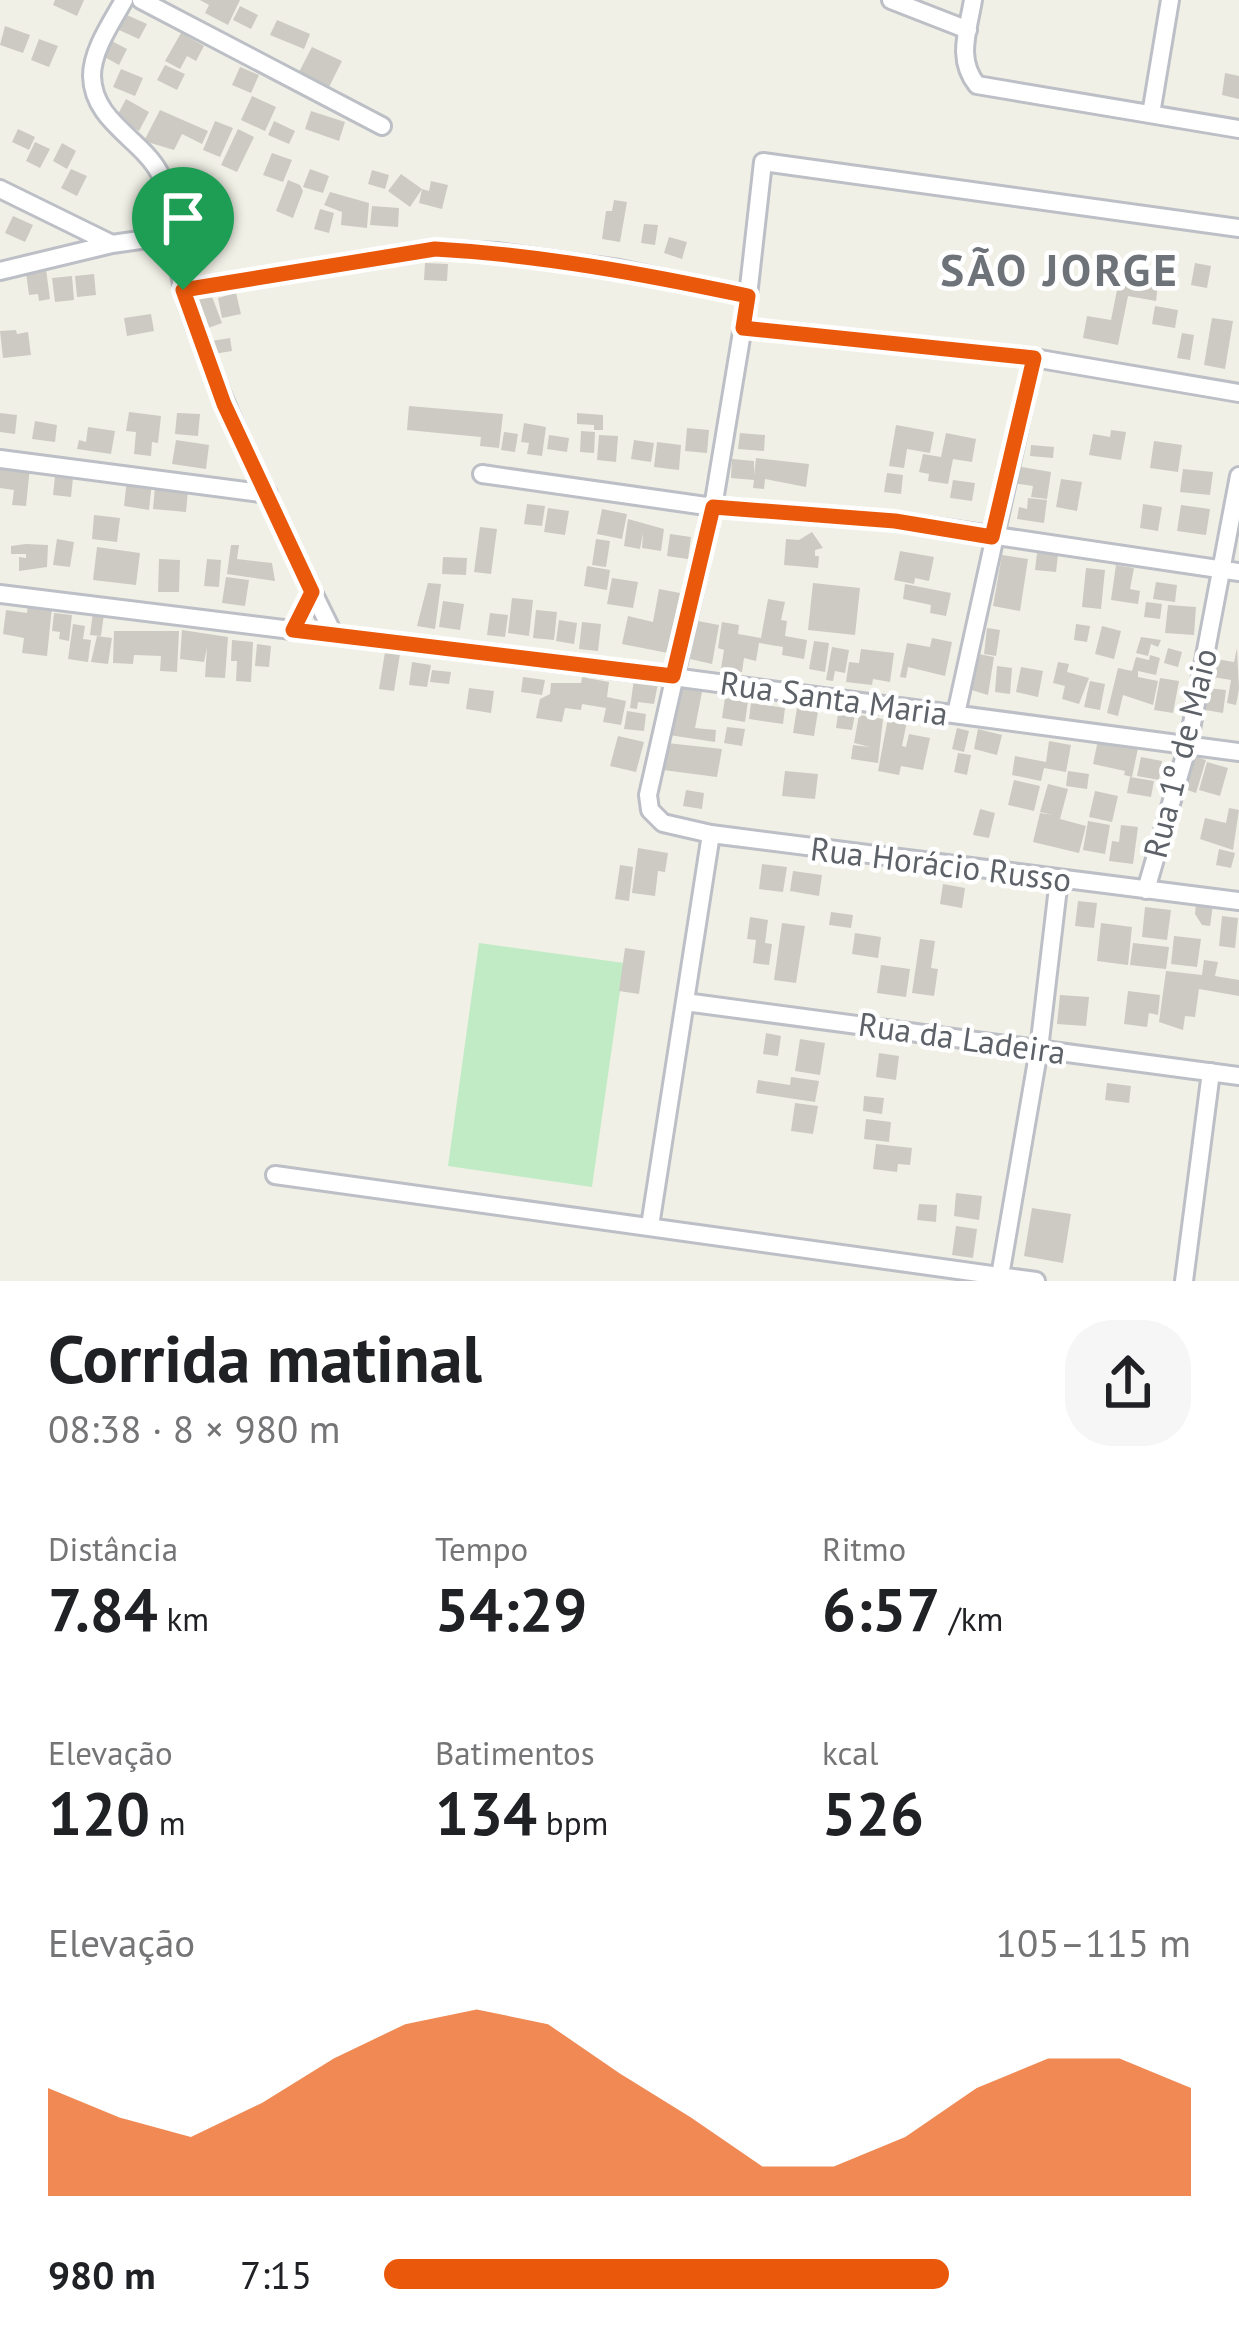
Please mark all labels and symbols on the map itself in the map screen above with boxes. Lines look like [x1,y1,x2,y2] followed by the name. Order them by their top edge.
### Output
[132,167,234,290] pin
[940,240,1180,298] district label: SÃO JORGE
[1133,644,1226,862] street label: Rua 1º de Maio
[717,660,951,735] street label: Rua Santa Maria
[808,826,1074,901] street label: Rua Horácio Russo
[856,1002,1069,1073] street label: Rua da Ladeira

